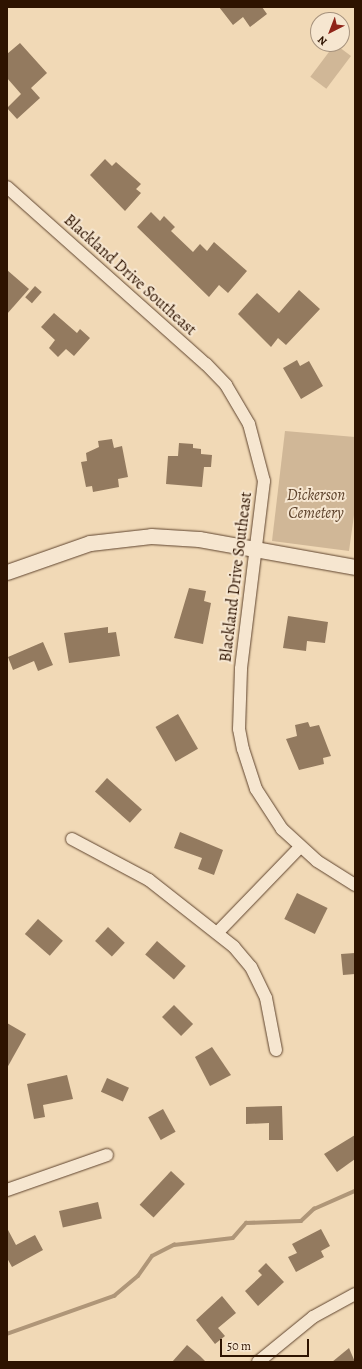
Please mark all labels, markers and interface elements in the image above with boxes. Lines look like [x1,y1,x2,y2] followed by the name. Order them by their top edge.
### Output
[310,12,350,52] north arrow
[314,32,330,49] text: N
[60,210,200,340] street label: Blackland Drive Southeast
[287,485,345,523] park label: Dickerson Cemetery
[216,491,256,663] street label: Blackland Drive Southeast
[222,1331,311,1357] scale bar
[227,1338,251,1354] text: 50 m

